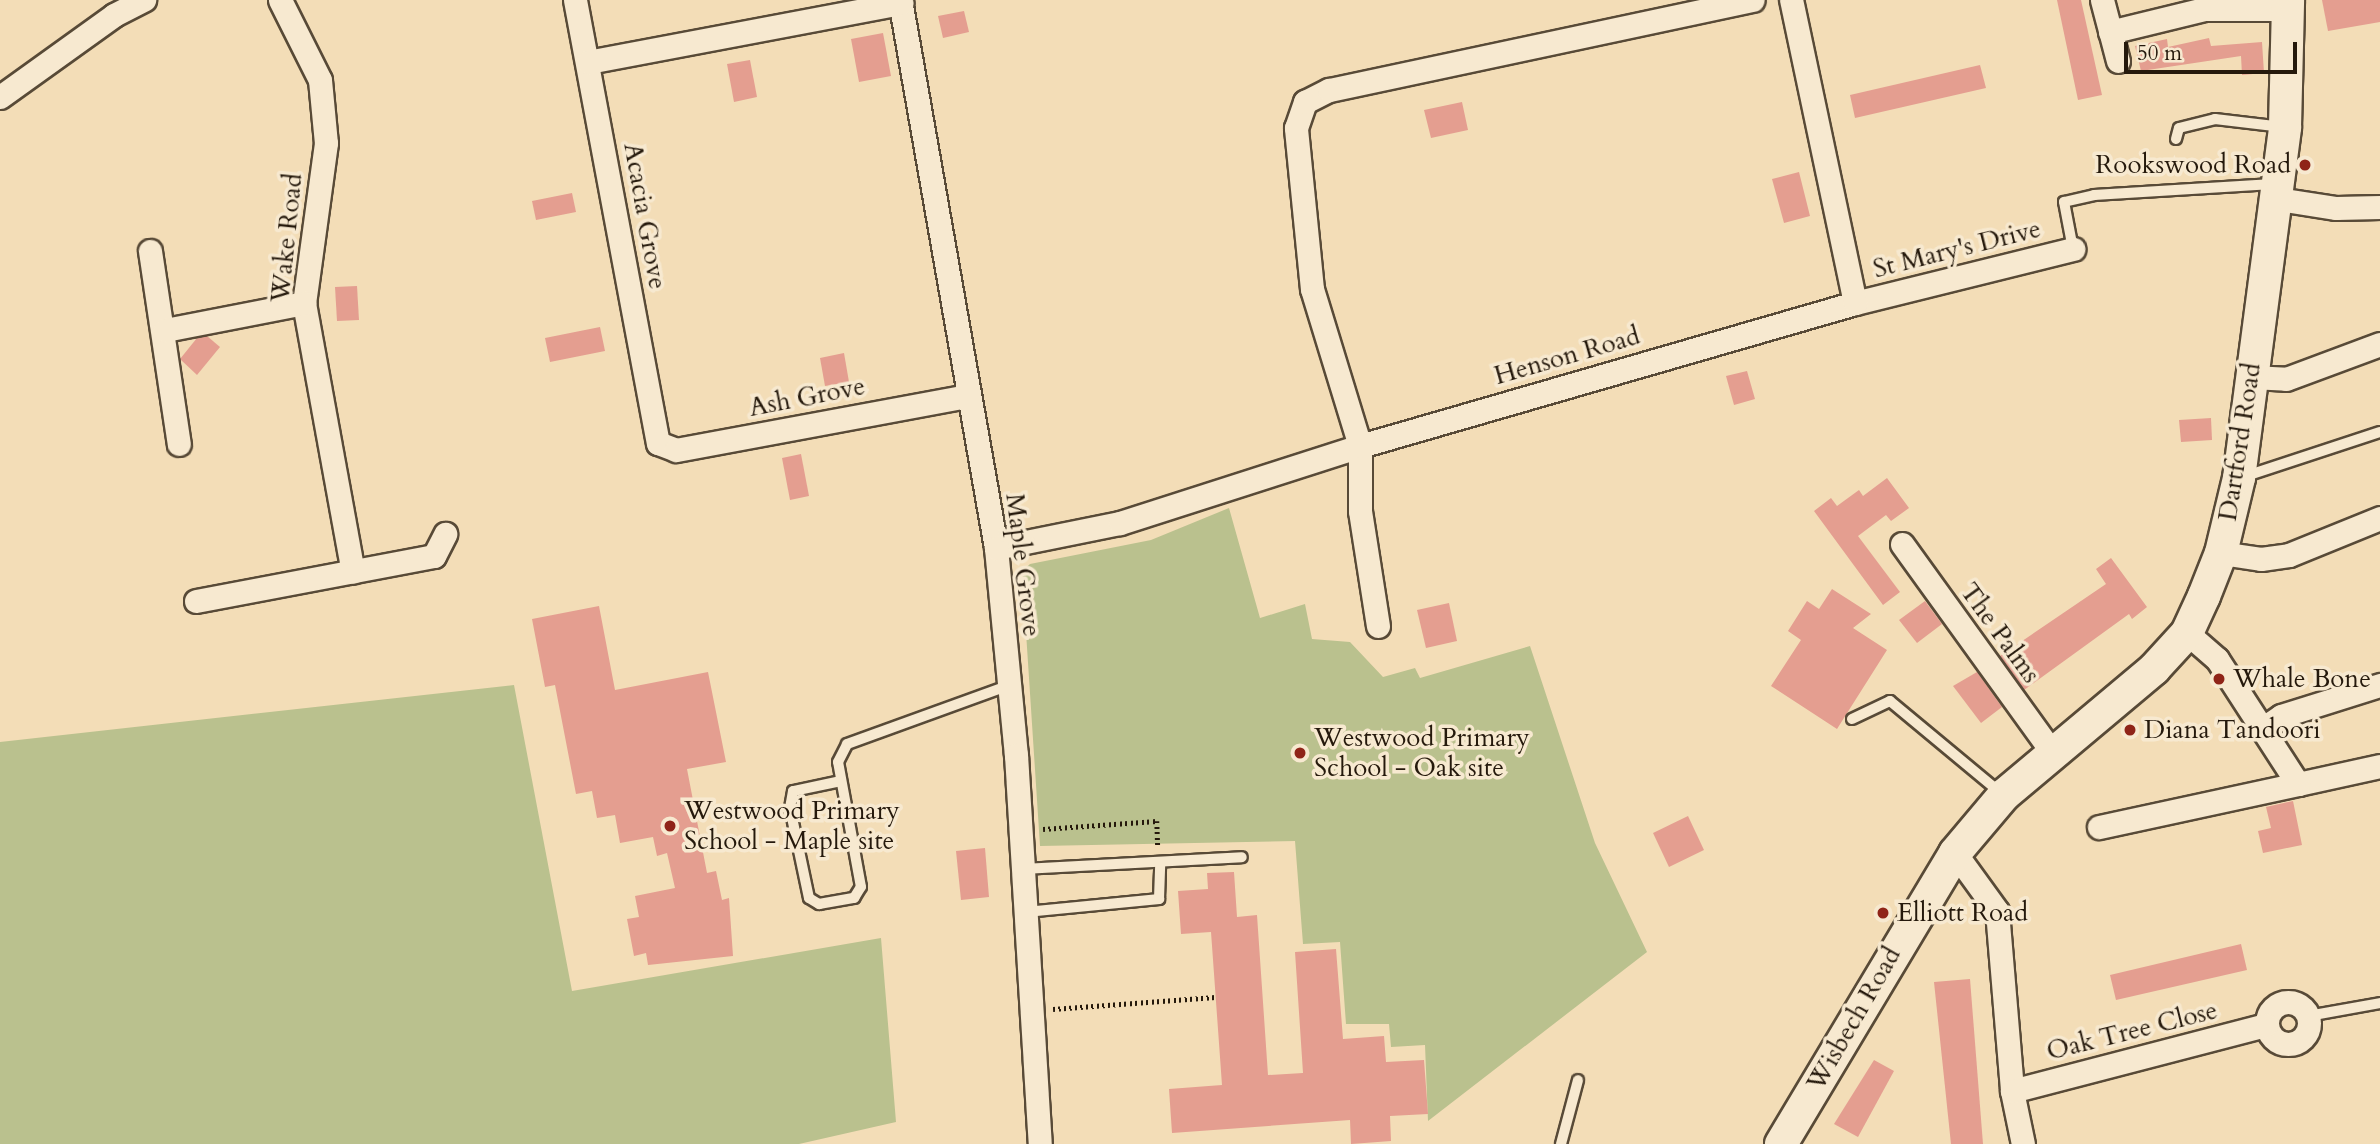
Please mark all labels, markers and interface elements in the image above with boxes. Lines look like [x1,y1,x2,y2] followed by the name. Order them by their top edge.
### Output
[2128,28,2301,72] scale bar
[2137,39,2182,68] text: 50 m
[617,140,673,292] street label: Acacia Grove
[2095,149,2291,181] place label: Rookswood Road
[2297,157,2313,173] marker: Rookswood Road
[265,172,309,304] street label: Wake Road
[1870,213,2044,285] street label: St Mary's Drive
[1491,320,1643,392] street label: Henson Road
[2212,361,2268,523] street label: Dartford Road
[746,370,868,424] street label: Ash Grove
[999,492,1047,638] street label: Maple Grove
[1953,577,2047,689] street label: The Palms
[2233,663,2371,695] place label: Whale Bone
[2211,671,2227,687] marker: Whale Bone
[2144,714,2320,746] place label: Diana Tandoori
[1314,722,1530,784] place label: Westwood Primary School - Oak site
[2122,722,2138,738] marker: Diana Tandoori
[1292,745,1308,761] marker: Westwood Primary School - Oak site
[684,795,900,856] place label: Westwood Primary School - Maple site
[662,818,678,834] marker: Westwood Primary School - Maple site
[1897,897,2028,929] place label: Elliott Road
[1875,905,1891,921] marker: Elliott Road
[1800,942,1908,1096] street label: Wisbech Road
[2043,995,2221,1067] street label: Oak Tree Close

